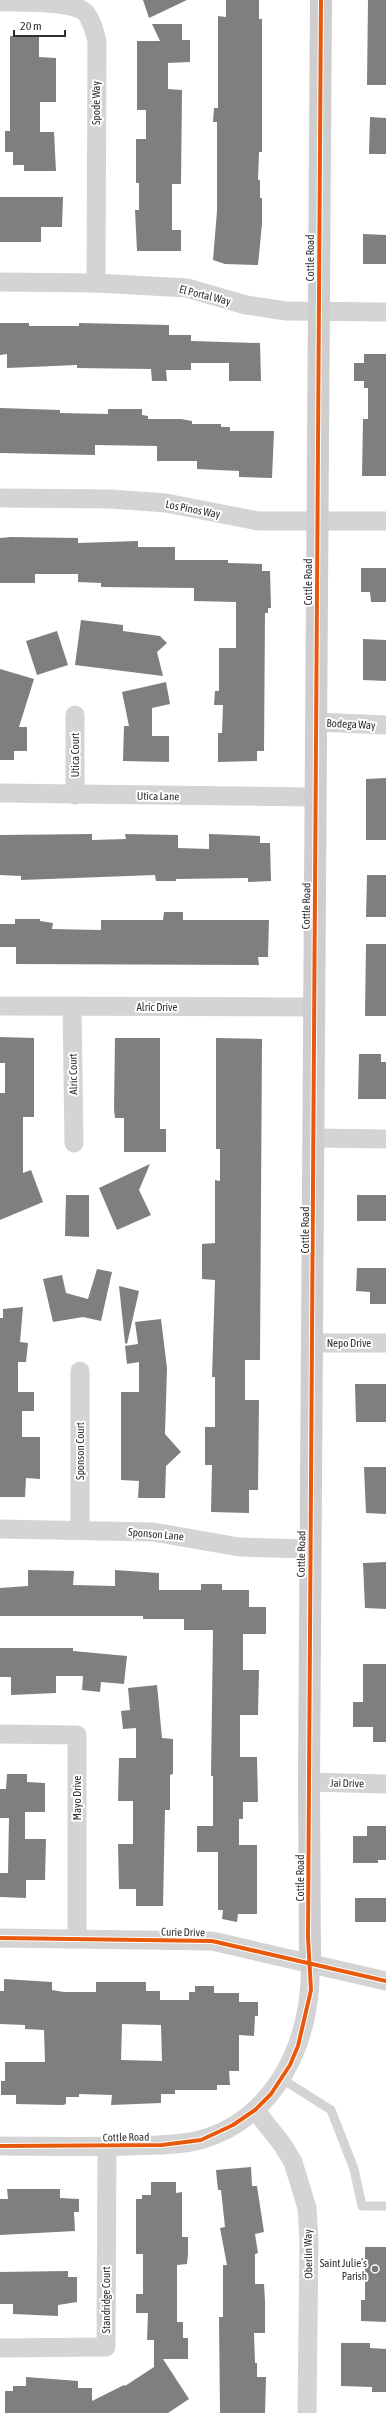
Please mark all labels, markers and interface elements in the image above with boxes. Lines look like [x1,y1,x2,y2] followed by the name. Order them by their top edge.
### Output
[14,12,65,38] scale bar
[20,19,42,33] text: 20 m
[90,81,102,125] street label: Spode Way
[304,235,316,281] street label: Cottle Road
[178,283,232,307] street label: El Portal Way
[165,498,222,520] street label: Los Pinos Way
[302,559,314,605] street label: Cottle Road
[326,717,376,731] street label: Bodega Way
[69,733,81,777] street label: Utica Court
[137,790,179,802] street label: Utica Lane
[300,883,312,929] street label: Cottle Road
[136,1001,178,1013] street label: Alric Drive
[67,1053,79,1095] street label: Alric Court
[299,1207,311,1253] street label: Cottle Road
[327,1337,371,1349] street label: Nepo Drive
[74,1422,86,1480] street label: Sponson Court
[128,1526,184,1542] street label: Sponson Lane
[295,1531,307,1577] street label: Cottle Road
[71,1776,83,1820] street label: Mayo Drive
[330,1777,364,1789] street label: Jai Drive
[294,1855,306,1901] street label: Cottle Road
[161,1926,205,1938] street label: Curie Drive
[103,2131,149,2143] street label: Cottle Road
[302,2229,314,2279] street label: Oberlin Way
[320,2257,367,2282] place label: Saint Julie’s Parish
[370,2264,380,2274] marker: Saint Julie’s Parish
[100,2266,112,2334] street label: Standridge Court

